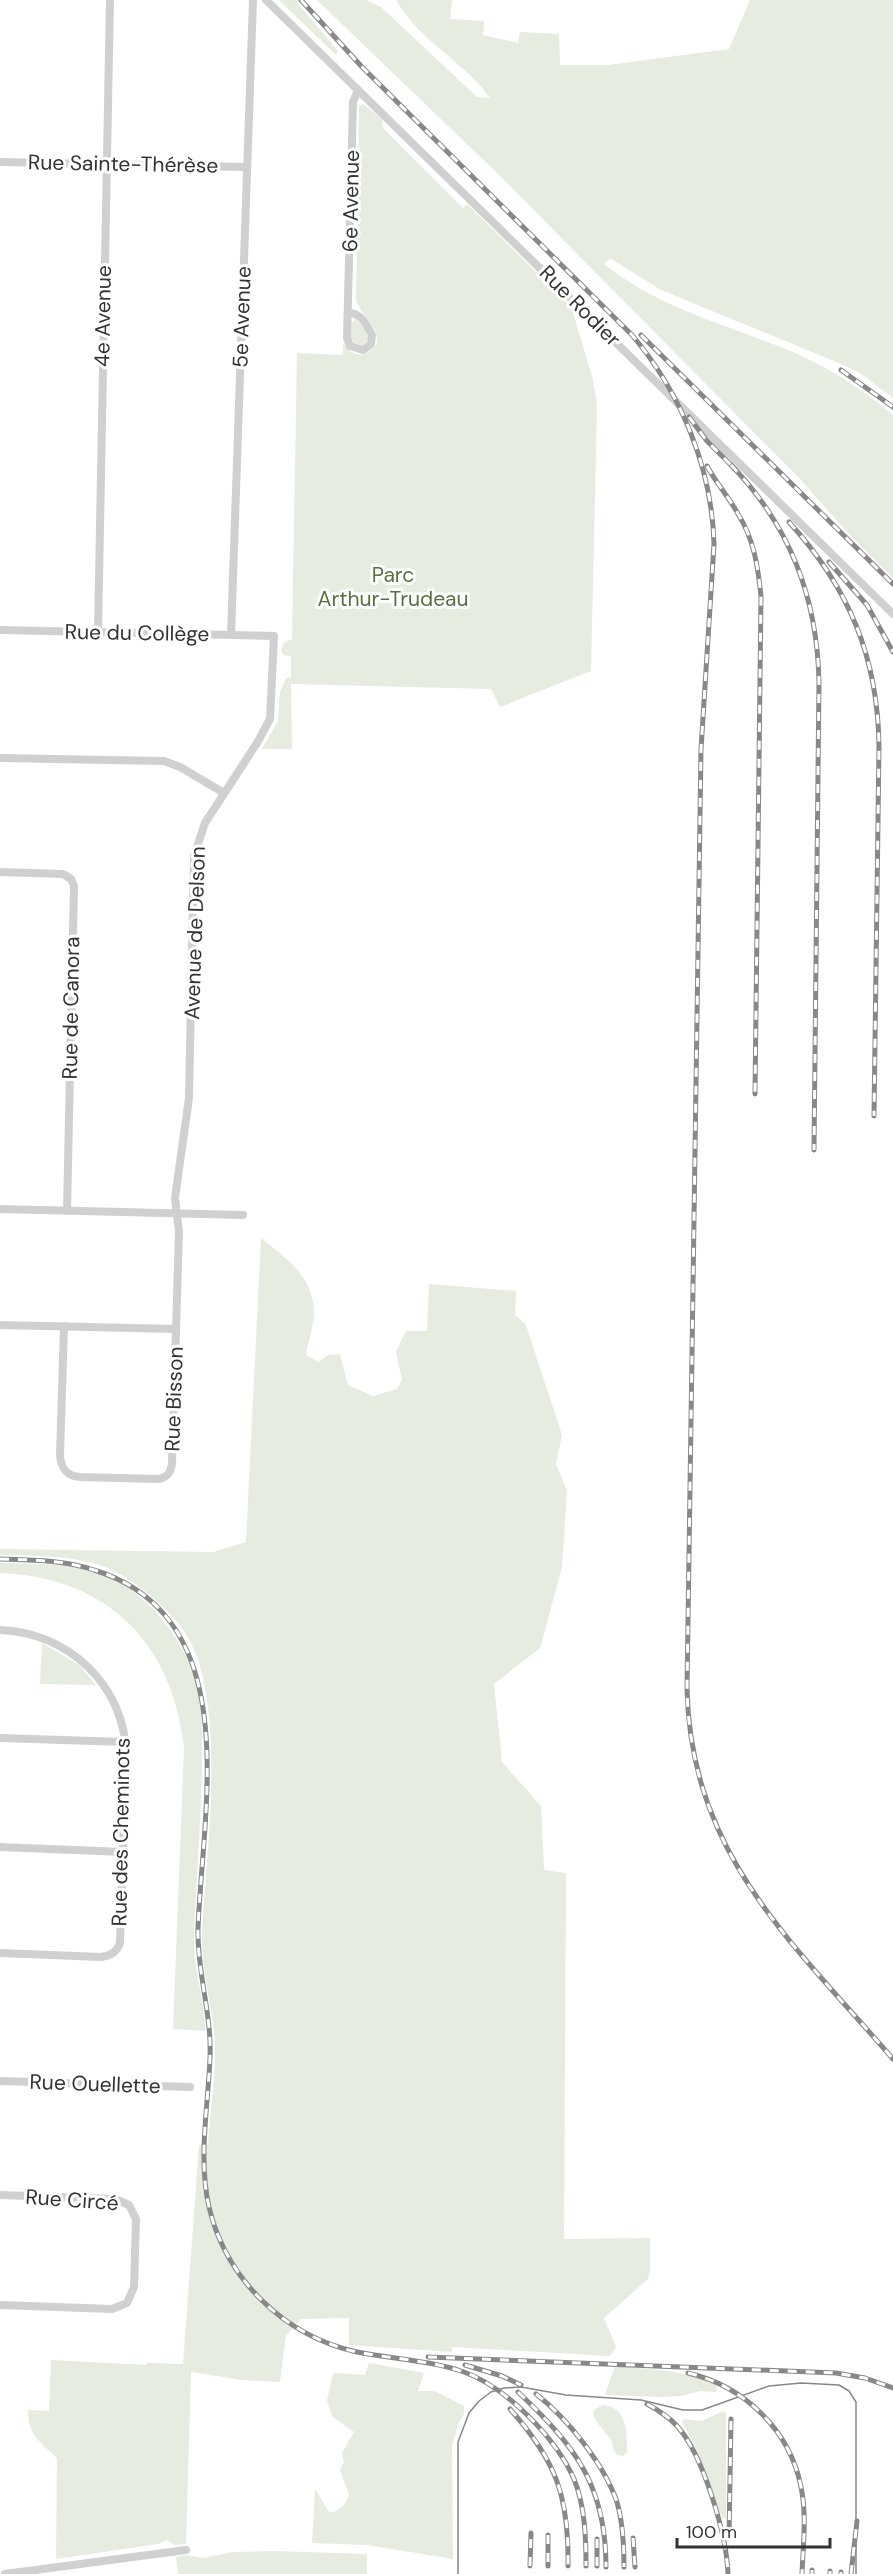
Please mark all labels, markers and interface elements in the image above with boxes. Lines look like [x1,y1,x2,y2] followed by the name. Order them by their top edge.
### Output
[28,148,219,180] street label: Rue Sainte-Thérèse
[336,150,366,252] street label: 6e Avenue
[533,259,627,353] street label: Rue Rodier
[88,265,118,367] street label: 4e Avenue
[226,266,258,368] street label: 5e Avenue
[317,561,469,613] park label: Parc Arthur-Trudeau
[64,618,210,648] street label: Rue du Collège
[178,846,212,1020] street label: Avenue de Delson
[56,936,86,1080] street label: Rue de Canora
[158,1346,190,1452] street label: Rue Bisson
[105,1737,137,1927] street label: Rue des Cheminots
[29,2068,161,2100] street label: Rue Ouellette
[24,2183,120,2217] street label: Rue Circé
[677,2511,830,2549] scale bar
[686,2520,737,2544] text: 100 m

